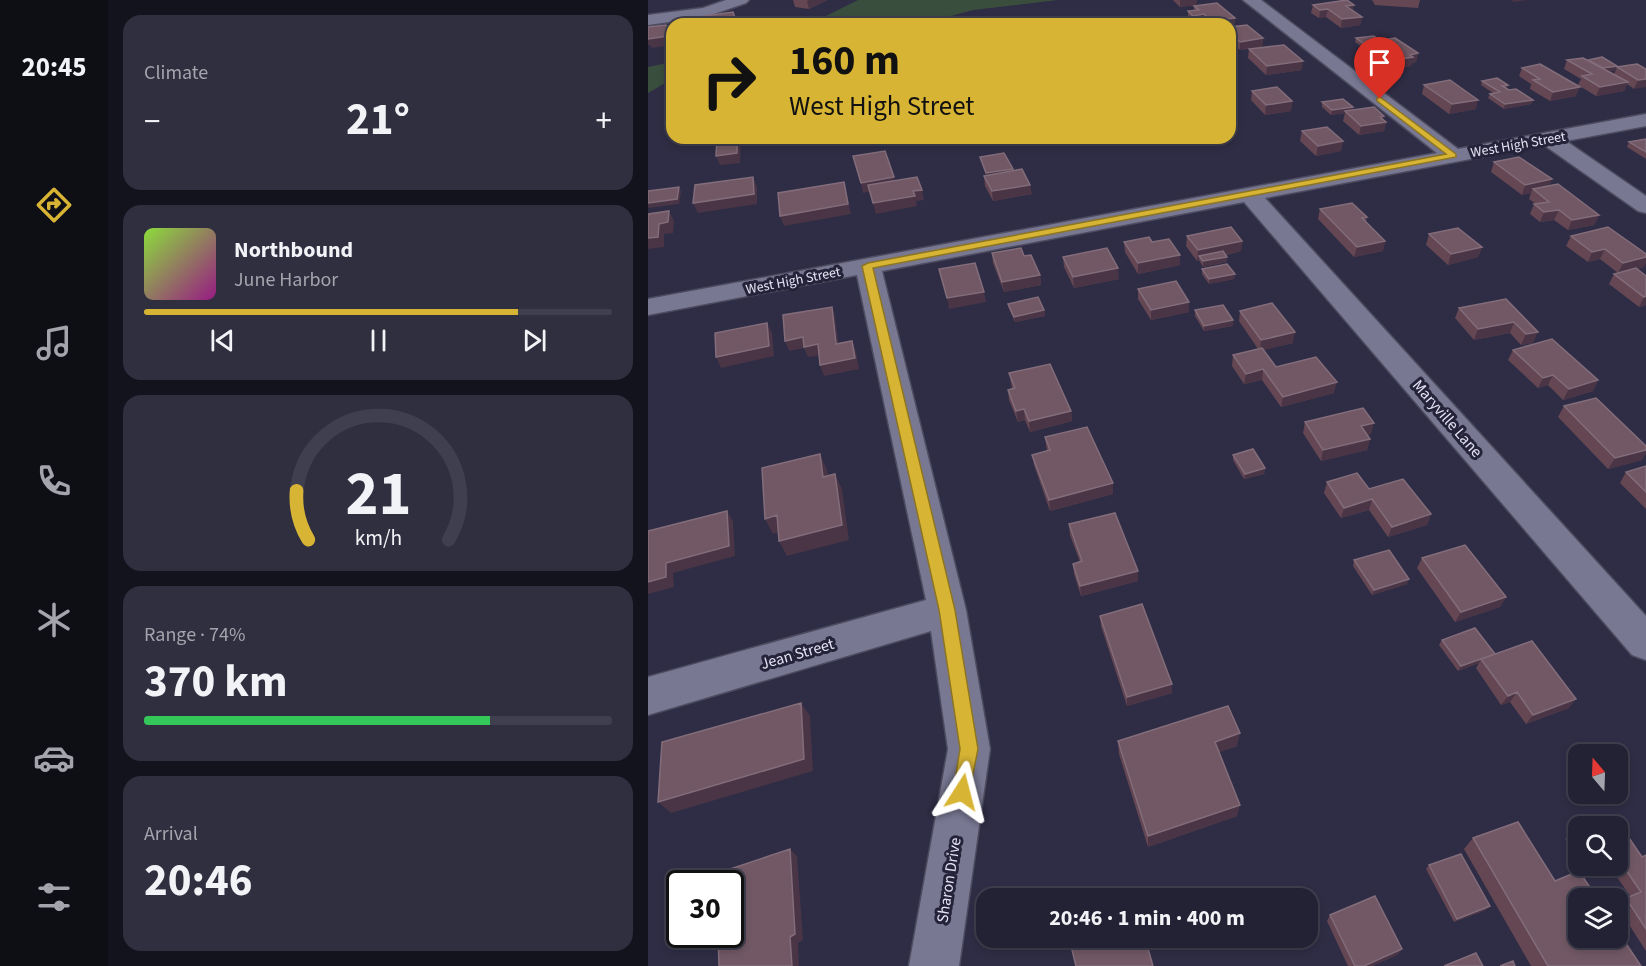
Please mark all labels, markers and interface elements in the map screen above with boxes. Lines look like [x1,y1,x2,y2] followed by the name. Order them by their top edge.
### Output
[789,31,900,91] text: 160 m
[1354,37,1405,99] pin
[690,42,768,120] icon: right
[1363,46,1396,79] icon: arrive
[21,48,87,87] text: 20:45
[144,59,208,87] text: Climate
[789,87,975,126] text: West High Street
[346,88,410,152] text: 21°
[144,98,160,145] text: −
[596,98,612,145] text: +
[1469,127,1568,163] street label: West High Street
[33,184,75,226] icon: directions
[234,234,353,266] text: Northbound
[744,262,843,300] street label: West High Street
[234,266,338,294] text: June Harbor
[33,322,75,364] icon: music
[206,324,239,357] icon: previous
[362,324,395,357] icon: pause
[518,324,551,357] icon: next
[1407,375,1487,462] street label: Maryville Lane
[345,450,411,539] text: 21
[33,460,75,502] icon: phone
[354,523,402,554] text: km/h
[33,599,75,641] icon: climate
[144,621,245,649] text: Range · 74%
[758,633,837,675] street label: Jean Street
[144,650,288,714] text: 370 km
[33,737,75,779] icon: car
[1568,744,1628,804] north arrow
[1568,744,1628,948] map controls
[930,760,994,824] position arrow
[1568,816,1628,876] button: search
[144,820,198,848] text: Arrival
[931,836,967,924] street label: Sharon Drive
[144,849,253,913] text: 20:46
[666,870,744,948] speed limit sign: 30
[33,876,75,918] icon: filters
[1568,888,1628,948] button: layers
[1049,902,1245,934] text: 20:46 · 1 min · 400 m

